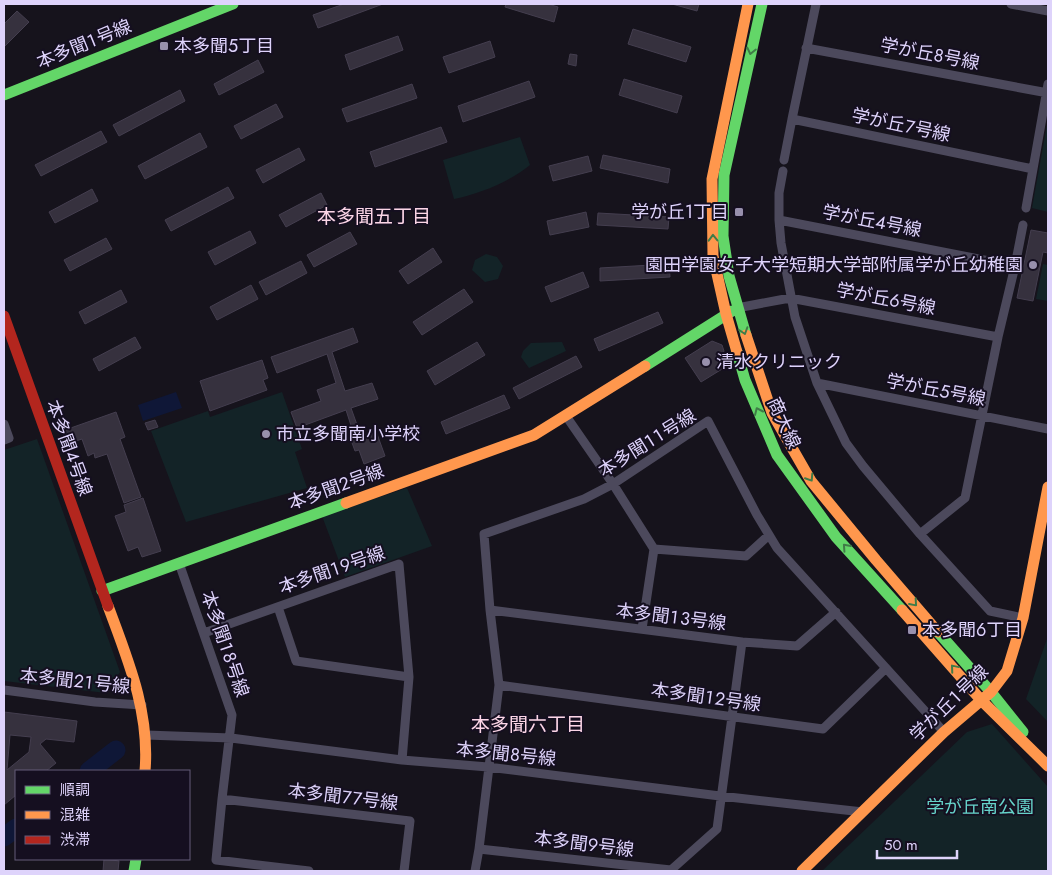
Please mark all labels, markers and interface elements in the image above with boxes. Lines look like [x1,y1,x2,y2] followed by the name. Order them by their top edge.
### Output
[33,13,135,75] street label: 本多聞１号線
[878,32,982,76] street label: 学が丘８号線
[174,33,274,59] place label: 本多聞5丁目
[158,40,170,52] marker: 本多聞5丁目
[746,47,757,56] one-way arrow
[849,102,953,148] street label: 学が丘７号線
[631,199,729,225] place label: 学が丘1丁目
[820,199,924,243] street label: 学が丘４号線
[317,203,431,230] district label: 本多聞五丁目
[733,206,745,218] marker: 学が丘1丁目
[708,234,718,242] one-way arrow
[645,252,1023,278] place label: 園田学園女子大学短期大学部附属学が丘幼稚園
[1027,259,1039,271] marker: 園田学園女子大学短期大学部附属学が丘幼稚園
[834,277,938,321] street label: 学が丘６号線
[739,326,749,335] one-way arrow
[716,349,842,375] place label: 清水クリニック
[700,356,712,368] marker: 清水クリニック
[884,368,988,412] street label: 学が丘５号線
[761,393,807,453] street label: 商大線
[40,396,98,500] street label: 本多聞４号線
[593,403,701,483] street label: 本多聞１１号線
[754,407,765,416] one-way arrow
[276,421,420,447] place label: 市立多聞南小学校
[260,428,272,440] marker: 市立多聞南小学校
[284,458,388,516] street label: 本多聞２号線
[804,473,814,482] one-way arrow
[275,540,389,600] street label: 本多聞１９号線
[843,544,852,553] one-way arrow
[195,587,255,701] street label: 本多聞１８号線
[614,597,728,637] street label: 本多聞１３号線
[908,598,917,607] one-way arrow
[922,617,1022,643] place label: 本多聞6丁目
[906,624,918,636] marker: 本多聞6丁目
[904,659,994,747] street label: 学が丘１号線
[18,662,132,700] street label: 本多聞２１号線
[951,665,960,674] one-way arrow
[649,676,763,718] street label: 本多聞１２号線
[471,711,585,738] district label: 本多聞六丁目
[455,736,557,772] street label: 本多聞８号線
[15,770,190,860] legend
[286,777,400,817] street label: 本多聞７７号線
[60,779,90,801] text: 順調
[926,794,1034,820] park label: 学が丘南公園
[60,804,90,826] text: 混雑
[533,825,635,863] street label: 本多聞９号線
[877,828,957,860] scale bar
[60,829,90,851] text: 渋滞
[884,834,918,856] text: 50 m

